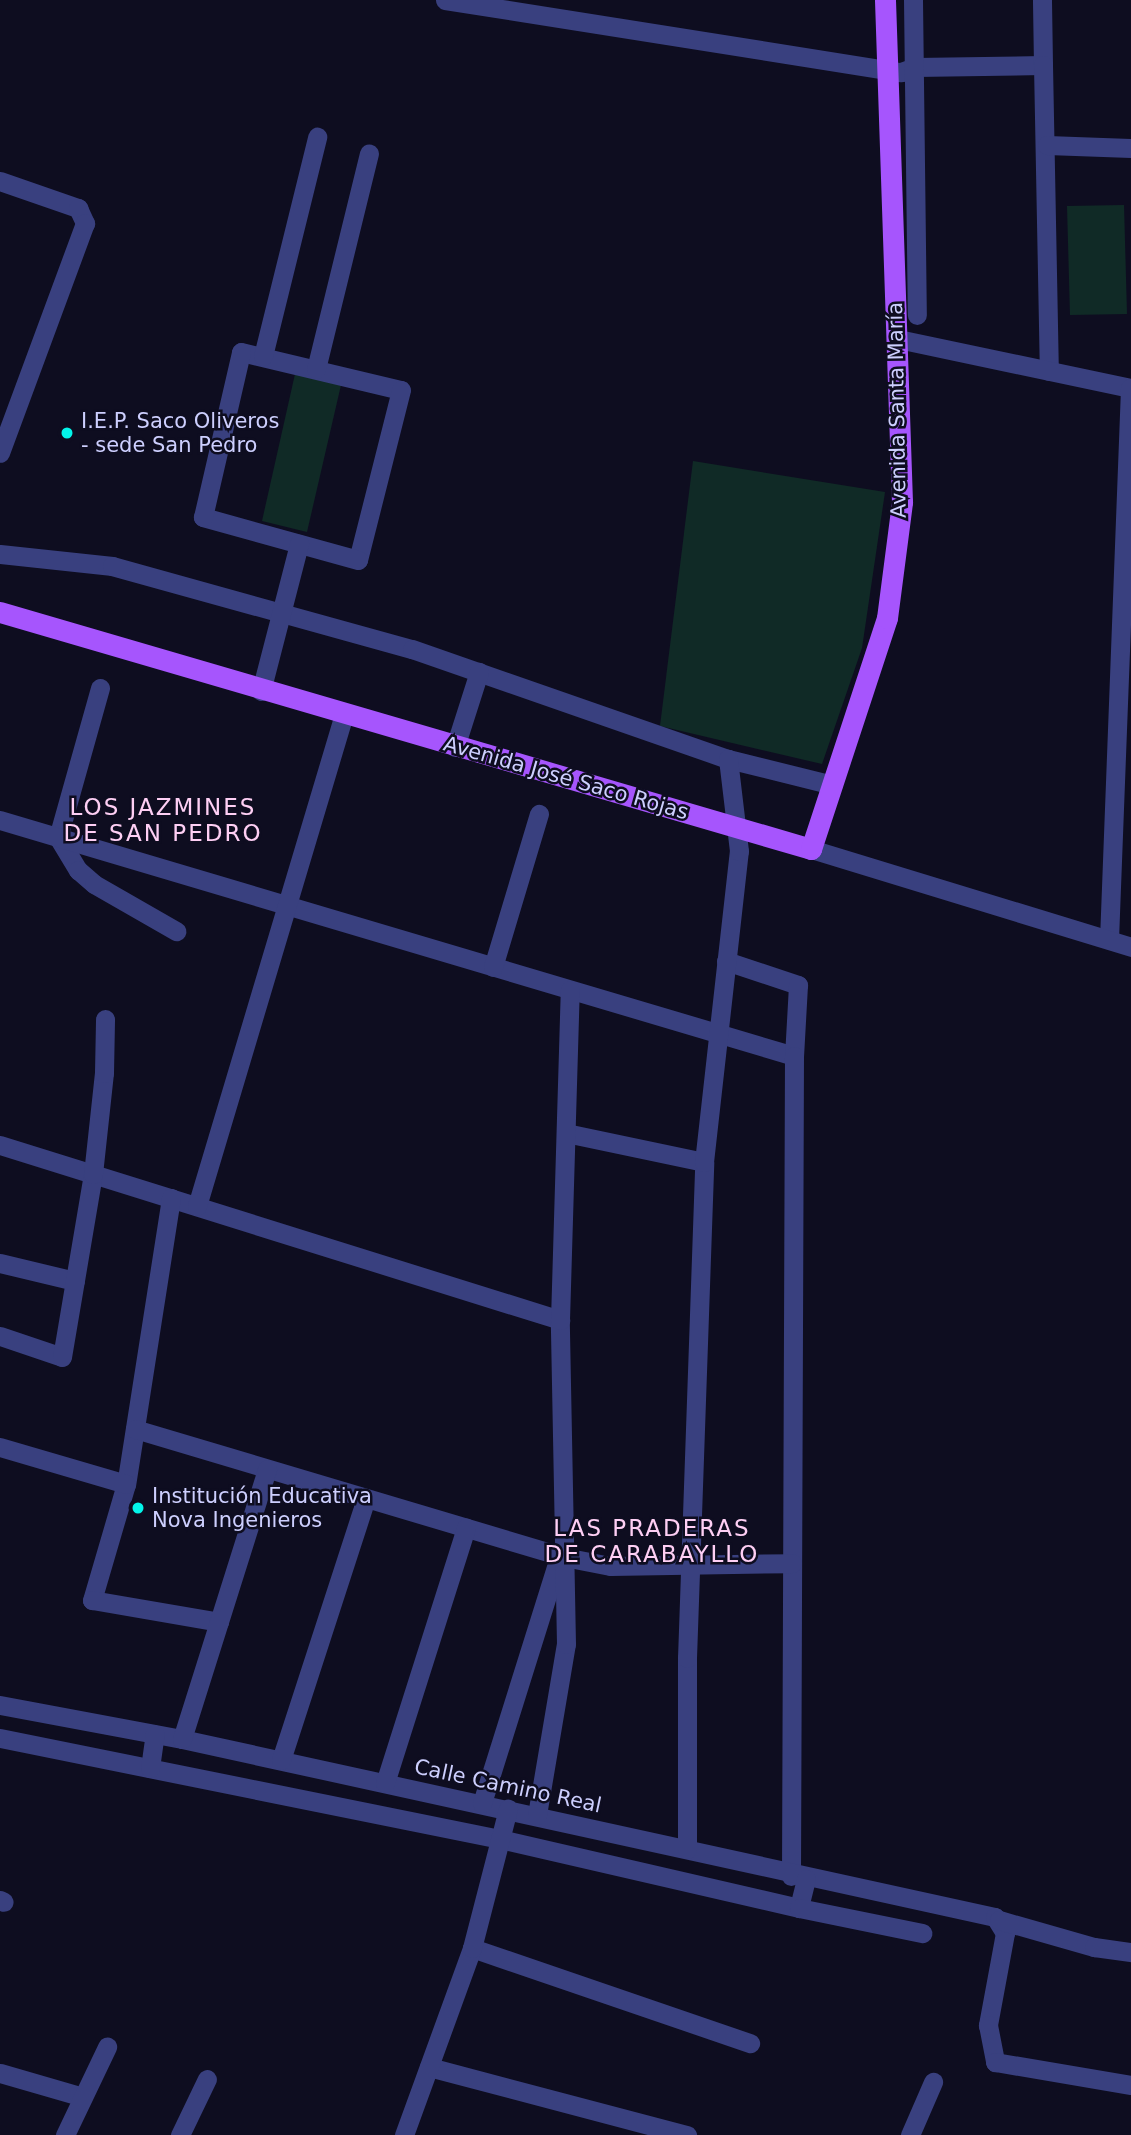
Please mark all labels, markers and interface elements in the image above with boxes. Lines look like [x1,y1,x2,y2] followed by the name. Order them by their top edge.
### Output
[883,302,911,518] street label: Avenida Santa María
[81,408,279,458] place label: I.E.P. Saco Oliveros - sede San Pedro
[59,425,75,441] marker: I.E.P. Saco Oliveros - sede San Pedro
[441,731,691,825] street label: Avenida José Saco Rojas
[65,793,261,847] district label: LOS JAZMINES DE SAN PEDRO
[152,1483,372,1533] place label: Institución Educativa Nova Ingenieros
[130,1500,146,1516] marker: Institución Educativa Nova Ingenieros
[546,1514,758,1568] district label: LAS PRADERAS DE CARABAYLLO
[412,1754,604,1818] street label: Calle Camino Real

